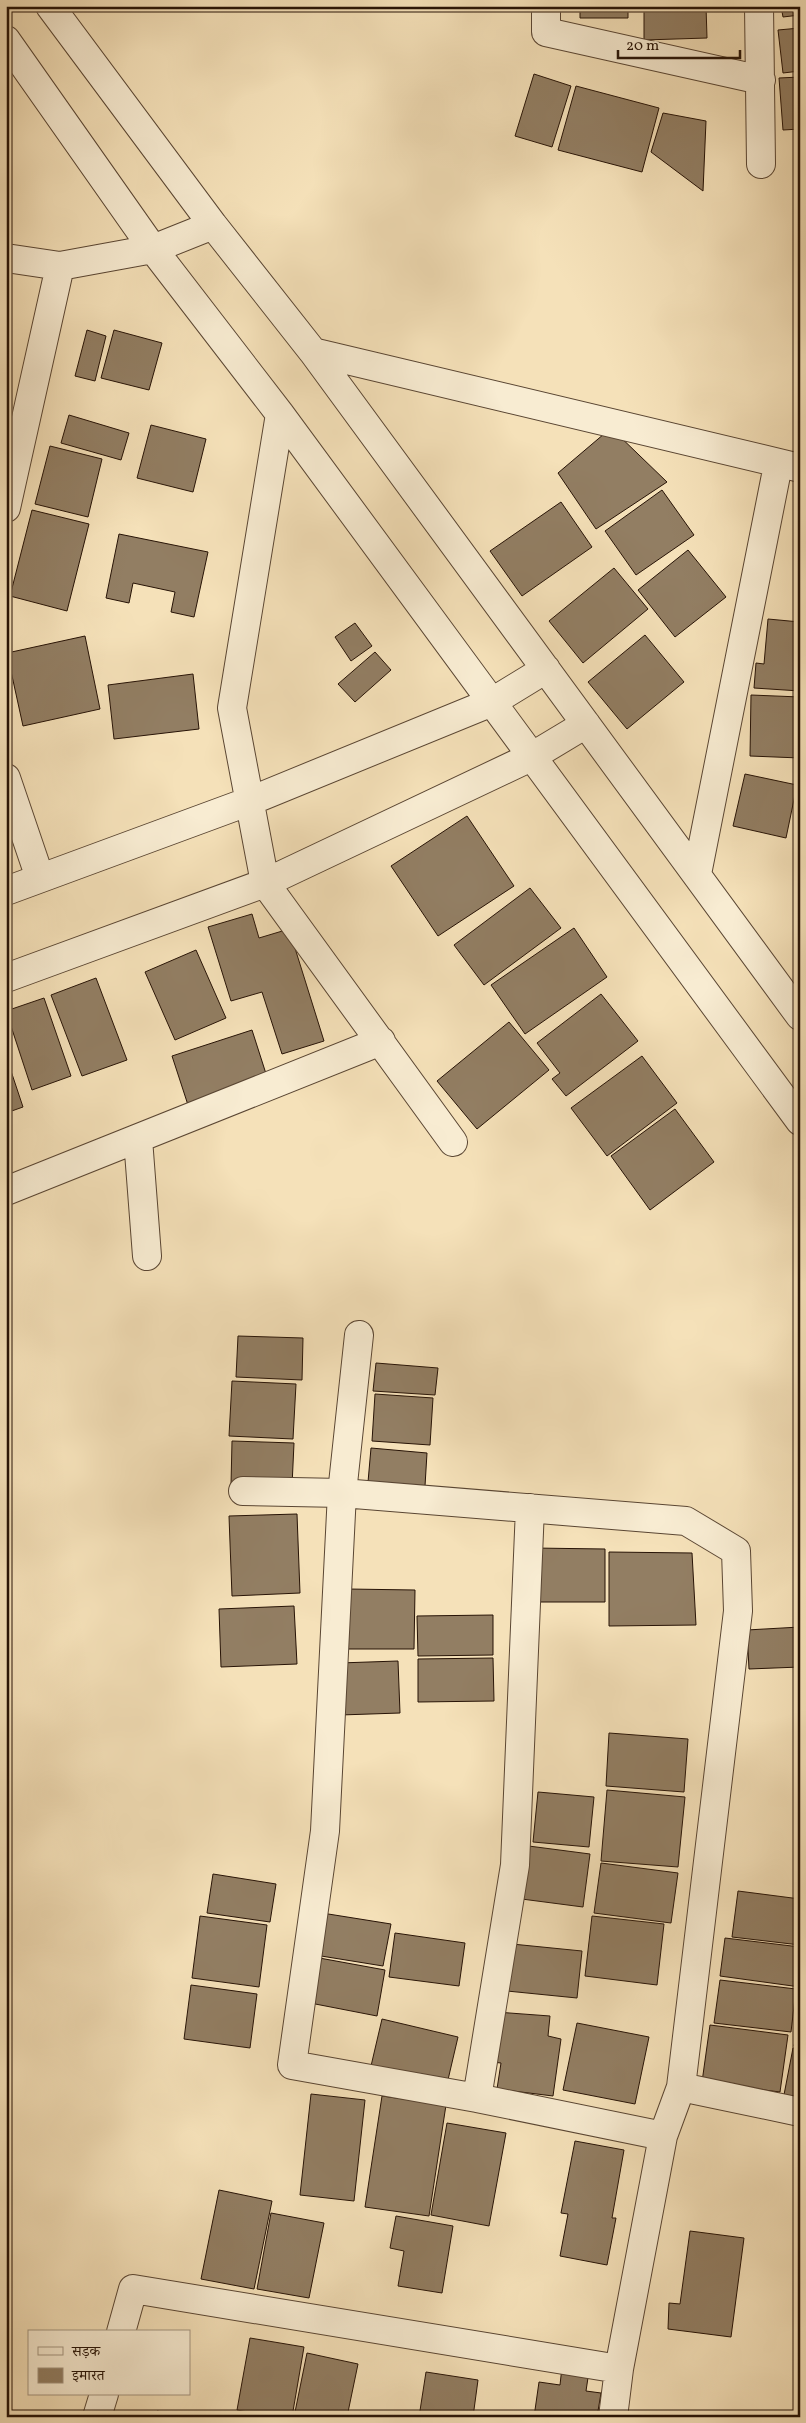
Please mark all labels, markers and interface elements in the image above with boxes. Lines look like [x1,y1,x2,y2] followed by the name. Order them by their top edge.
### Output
[618,28,741,60] scale bar
[626,36,659,57] text: 20 m
[28,2330,190,2396] legend
[71,2342,101,2363] text: सड़क
[71,2366,106,2387] text: इमारत

